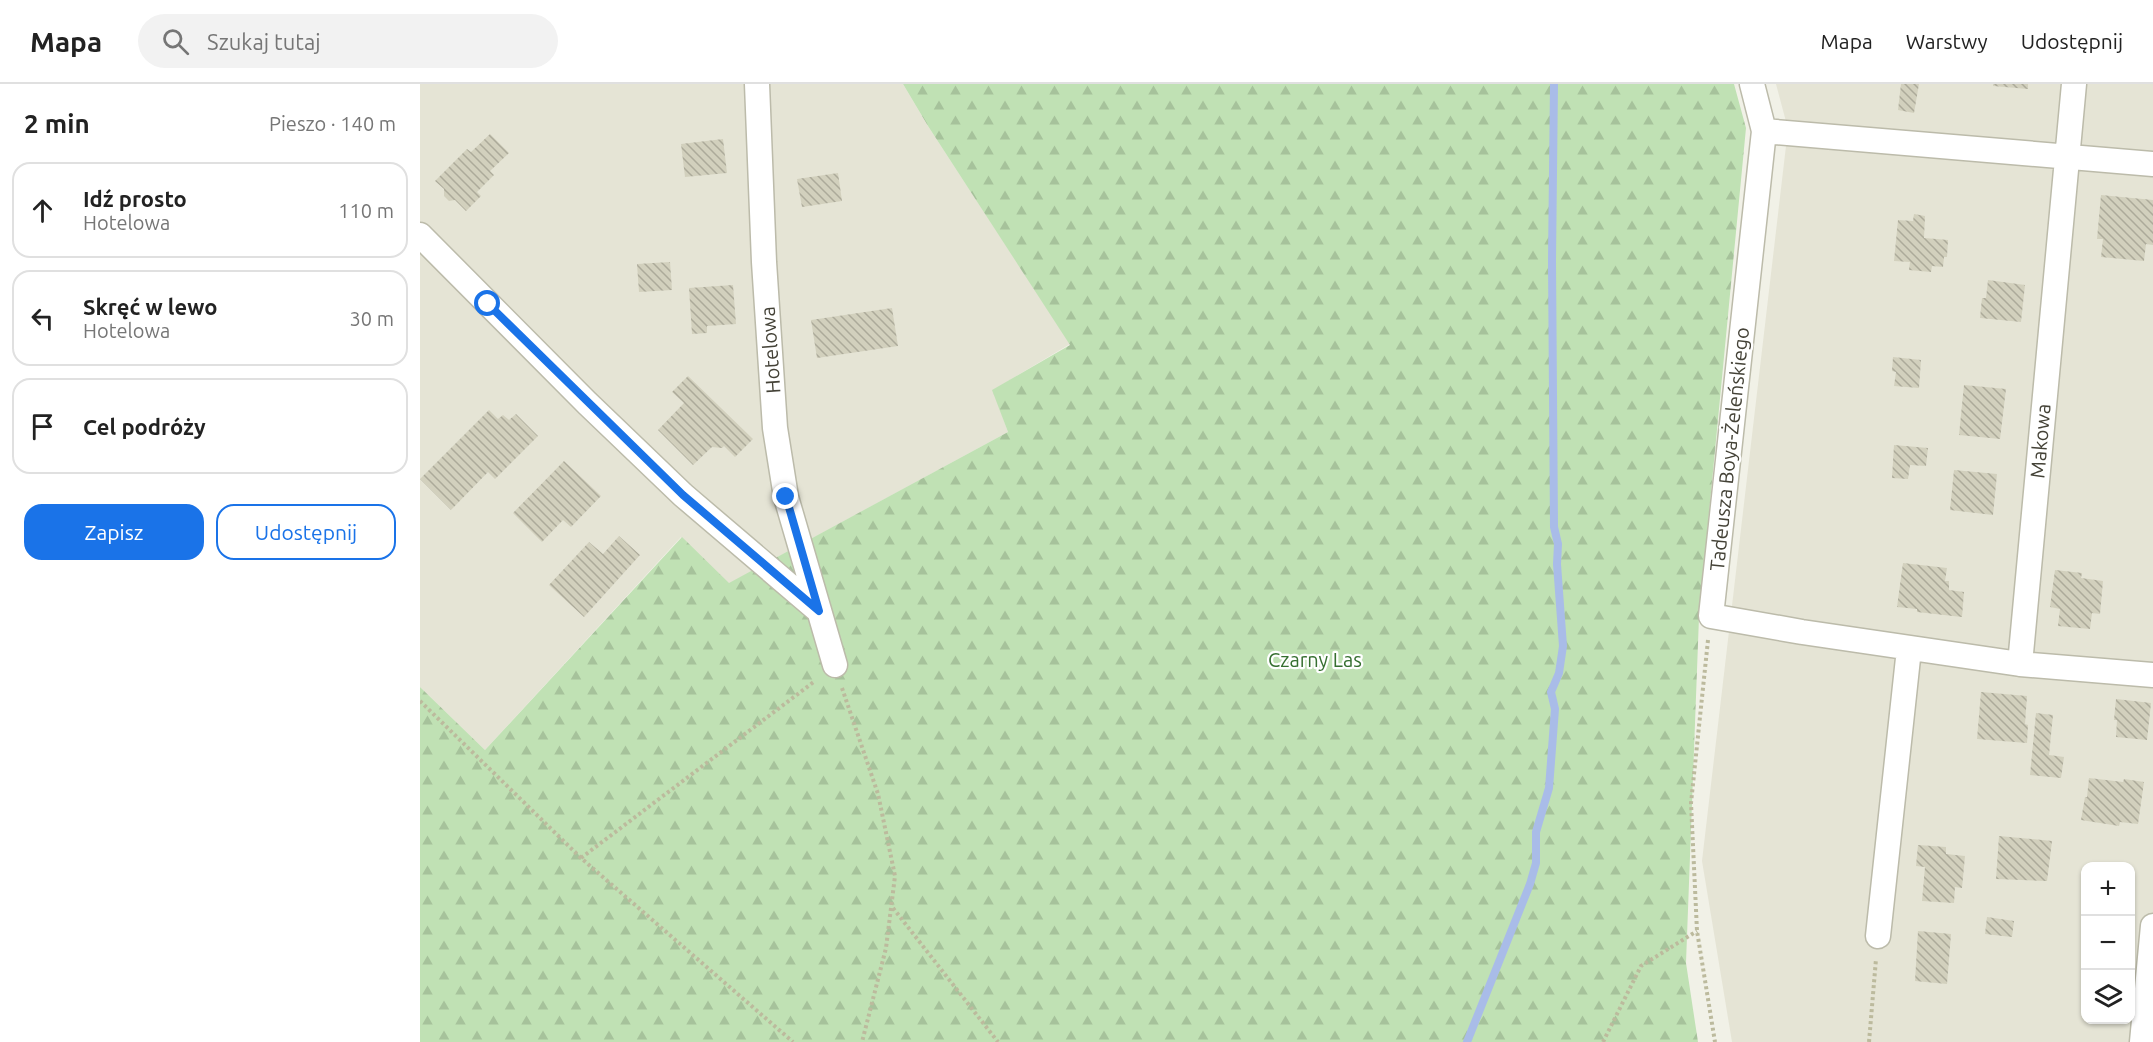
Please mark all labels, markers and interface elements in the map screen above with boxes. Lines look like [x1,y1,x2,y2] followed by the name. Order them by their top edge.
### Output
[138,14,558,68] search box
[159,25,192,58] icon: search
[30,26,102,57] text: Mapa
[207,29,321,54] text: Szukaj tutaj
[1821,29,1873,53] text: Mapa
[1906,29,1988,53] text: Warstwy
[2021,29,2123,53] text: Udostępnij
[24,109,90,138] text: 2 min
[269,112,396,135] text: Pieszo · 140 m
[83,186,187,211] text: Idź prosto
[26,194,59,227] icon: ahead
[338,199,394,222] text: 110 m
[83,211,170,234] text: Hotelowa
[474,290,500,316] route start
[83,294,217,319] text: Skręć w lewo
[26,302,59,335] icon: left
[755,306,785,394] street label: Hotelowa
[350,307,394,330] text: 30 m
[83,319,170,342] text: Hotelowa
[1705,326,1753,572] street label: Tadeusza Boya-Żeleńskiego
[2025,403,2055,479] street label: Makowa
[26,410,59,443] icon: arrive
[83,414,206,439] text: Cel podróży
[772,483,798,509] route end
[24,504,204,560] button: Zapisz
[216,504,396,560] button: Udostępnij
[1268,648,1362,671] park label: Czarny Las
[2081,862,2135,1024] map controls
[2081,862,2135,916] button: +
[2081,916,2135,970] button: −
[2081,970,2135,1024] button: layers

